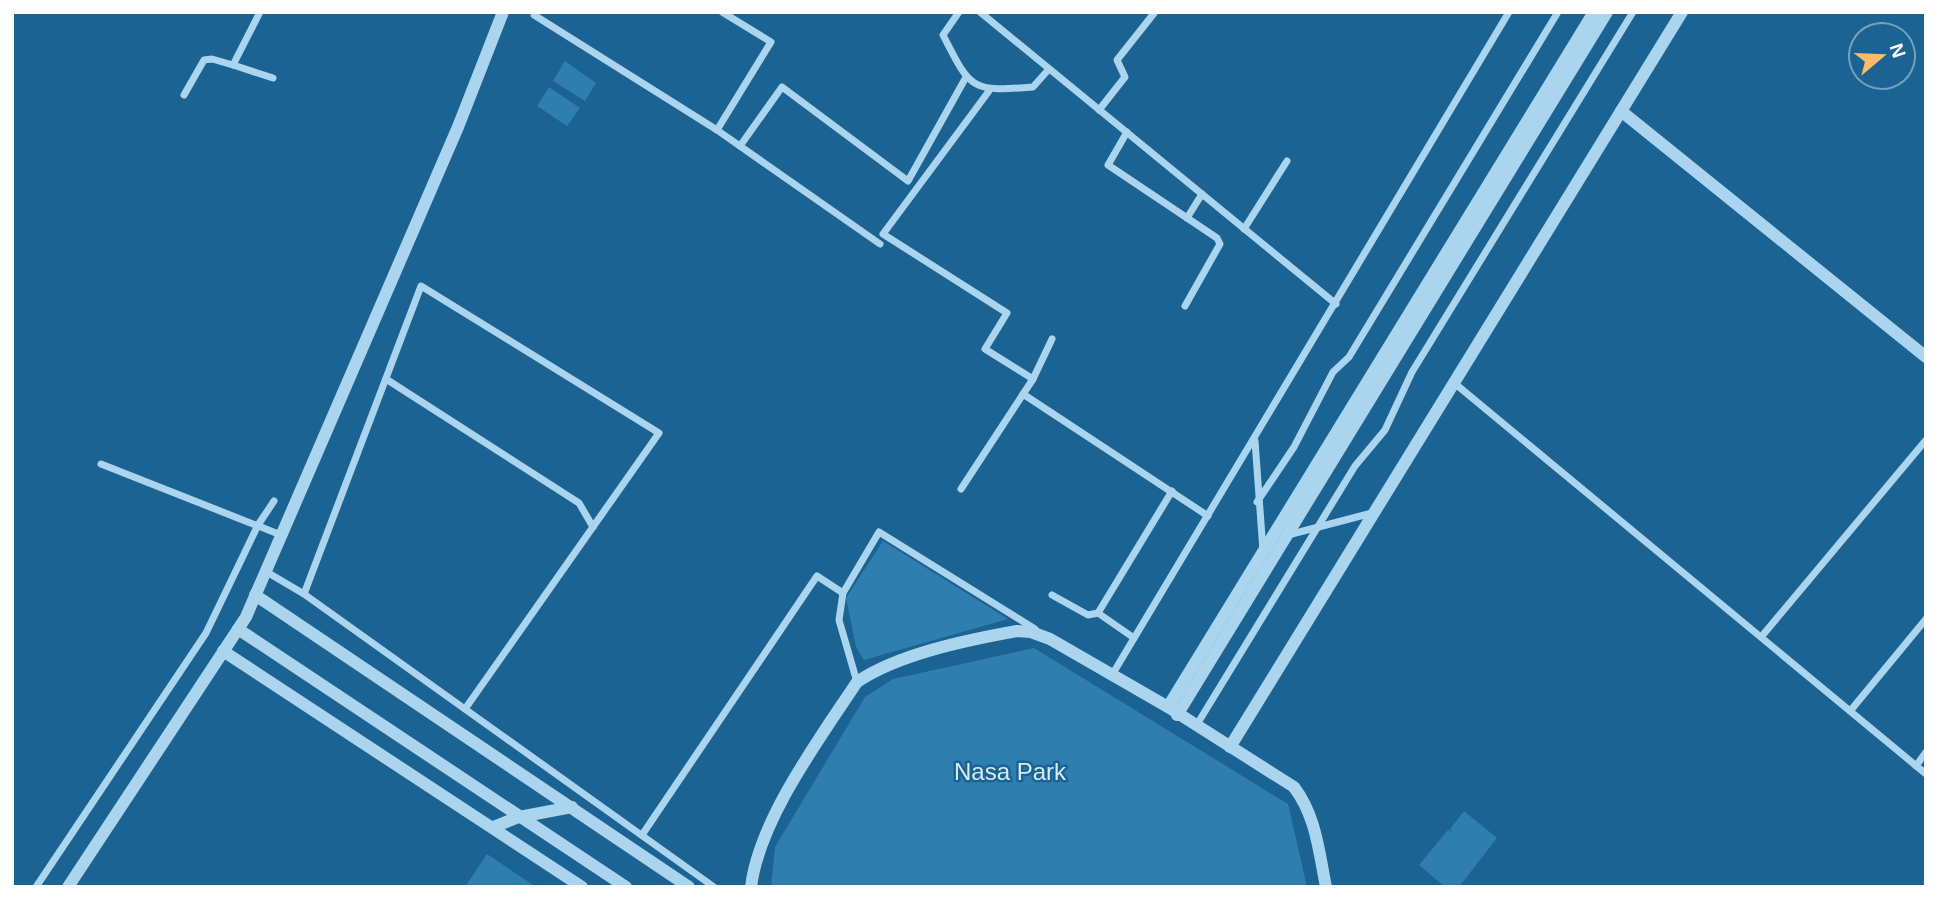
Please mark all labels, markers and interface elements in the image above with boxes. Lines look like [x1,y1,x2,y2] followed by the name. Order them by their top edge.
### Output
[1847,21,1917,91] north arrow
[1885,41,1910,61] text: N
[954,758,1067,785] park label: Nasa Park

